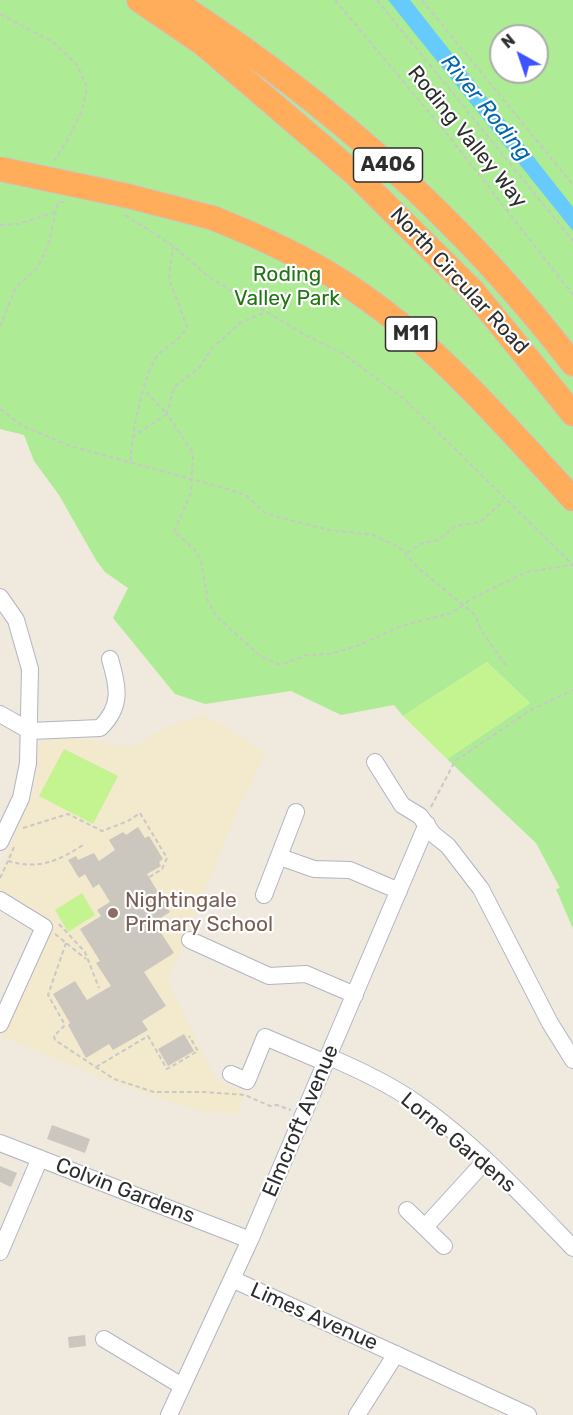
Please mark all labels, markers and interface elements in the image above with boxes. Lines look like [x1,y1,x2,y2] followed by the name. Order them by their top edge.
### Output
[489,24,549,84] north arrow
[498,30,519,52] text: N
[435,49,537,167] water label: River Roding
[402,61,532,213] street label: Roding Valley Way
[354,148,422,182] road number: A406
[385,202,533,360] street label: North Circular Road
[234,262,340,312] park label: Roding Valley Park
[386,317,436,351] road number: M11
[125,888,273,938] place label: Nightingale Primary School
[106,906,120,920] marker: Nightingale Primary School
[258,1041,344,1201] street label: Elmcroft Avenue
[395,1088,521,1198] street label: Lorne Gardens
[52,1153,198,1229] street label: Colvin Gardens
[246,1278,382,1356] street label: Limes Avenue

